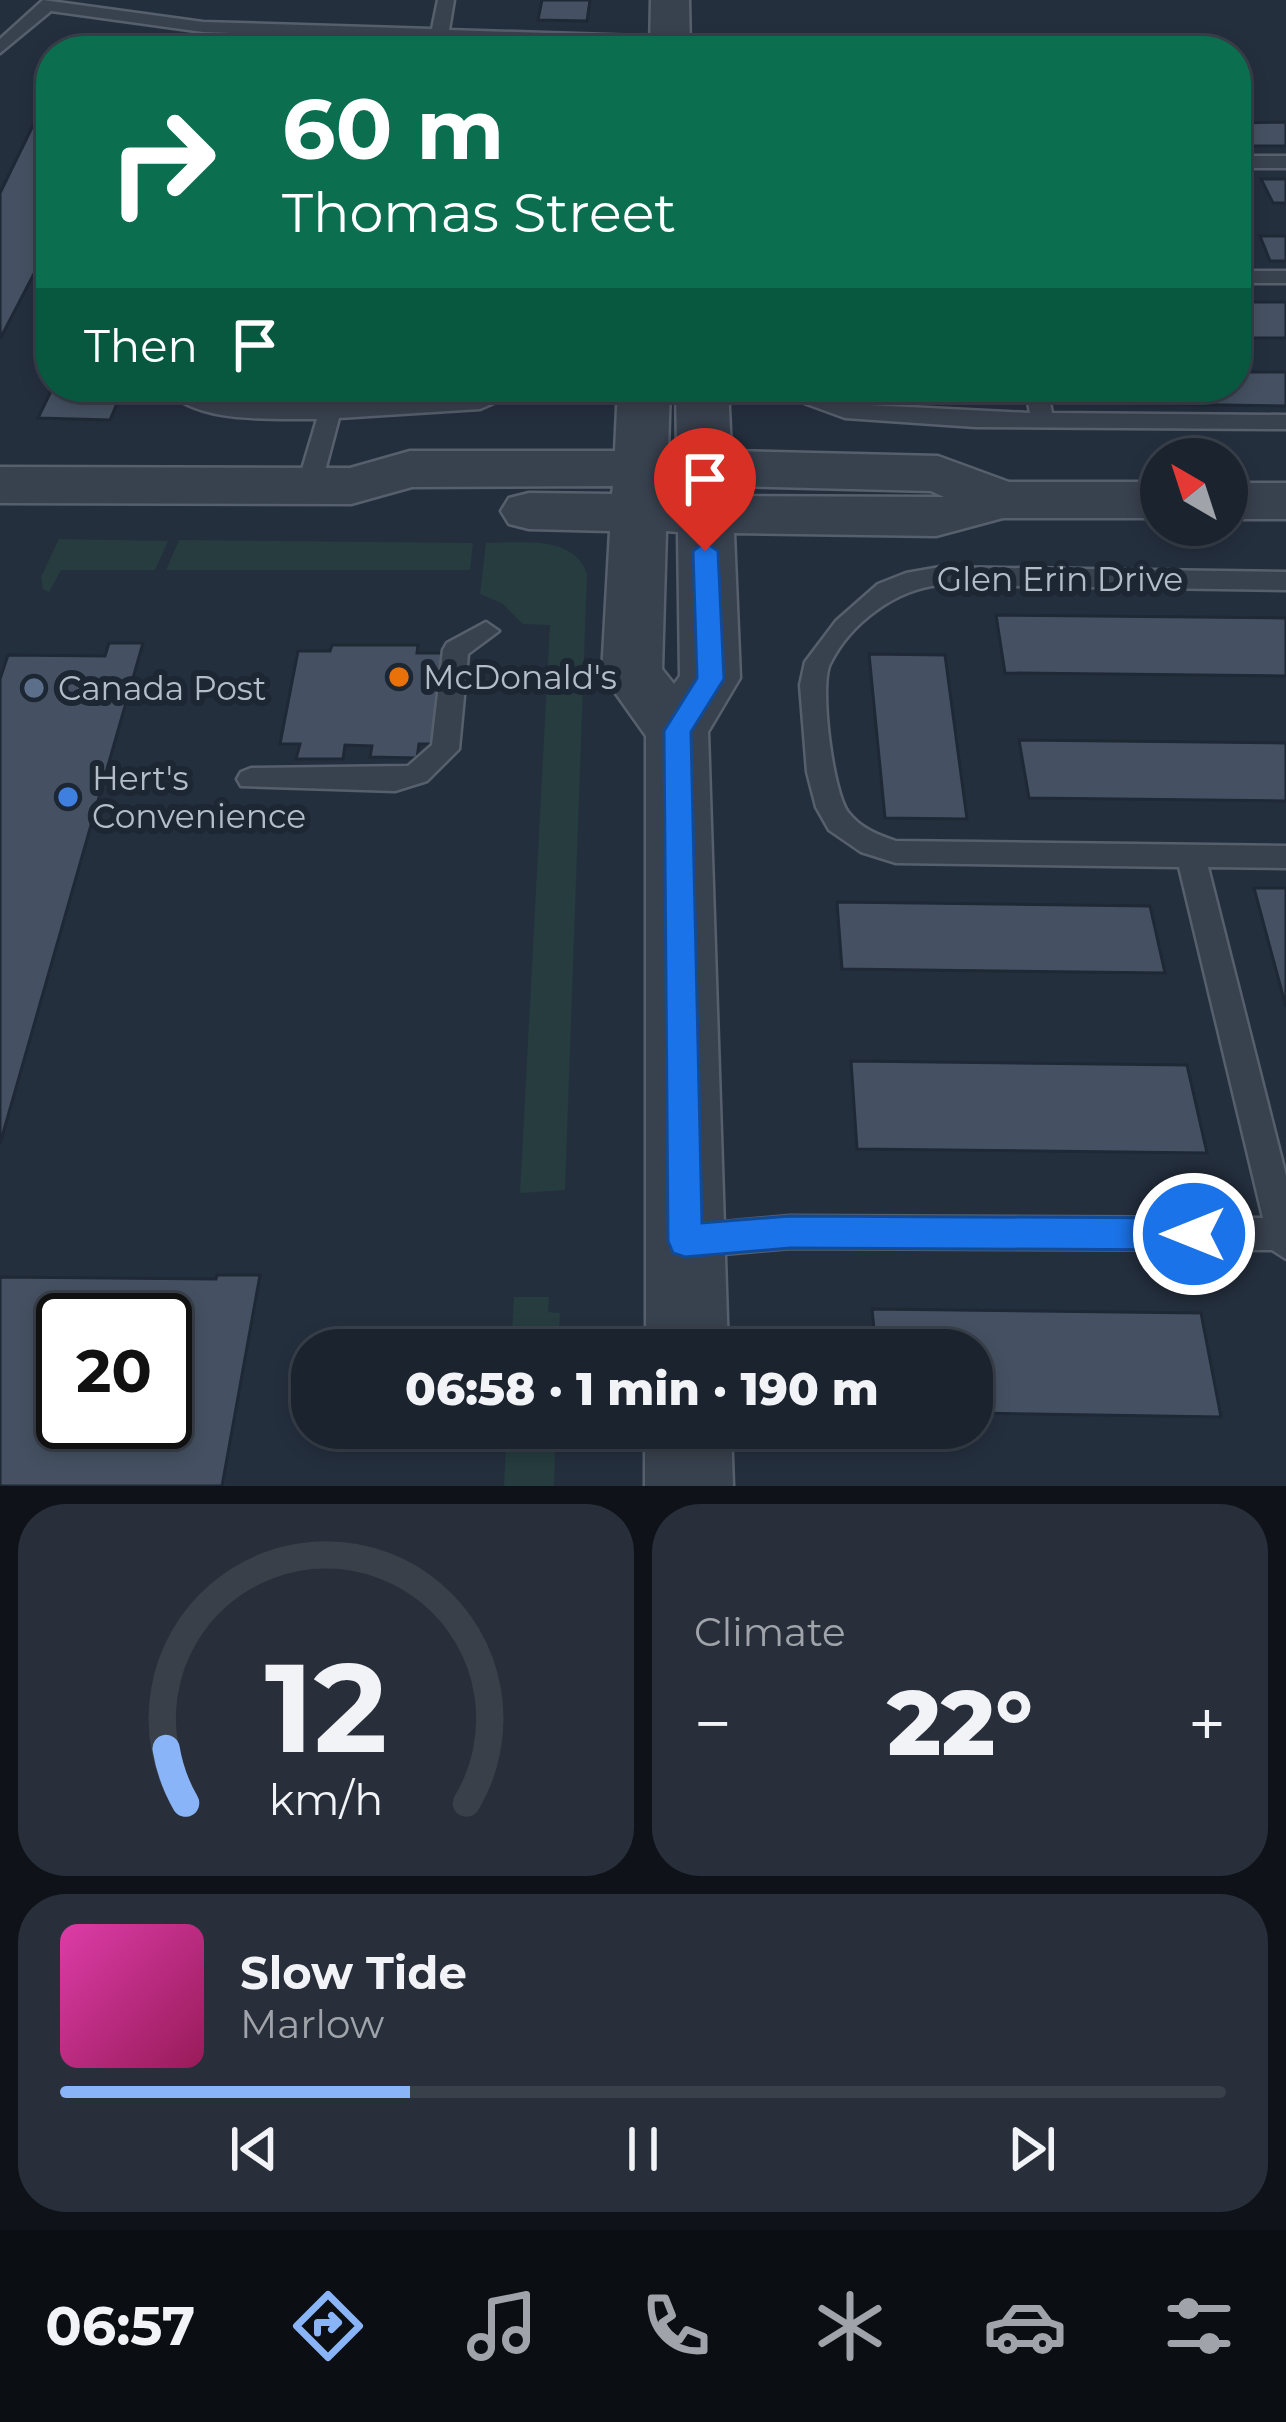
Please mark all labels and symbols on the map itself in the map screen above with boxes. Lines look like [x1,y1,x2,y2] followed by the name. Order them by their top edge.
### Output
[654,428,756,551] pin
[1140,438,1248,546] north arrow
[937,559,1183,599] street label: Glen Erin Drive
[423,657,617,697] place label: McDonald's
[386,664,412,690] marker: McDonald's
[58,668,266,708] place label: Canada Post
[21,675,47,701] marker: Canada Post
[92,758,306,836] place label: Hert's Convenience
[55,784,81,810] marker: Hert's Convenience
[1131,1171,1257,1297] position arrow
[36,1293,192,1449] speed limit sign: 20

